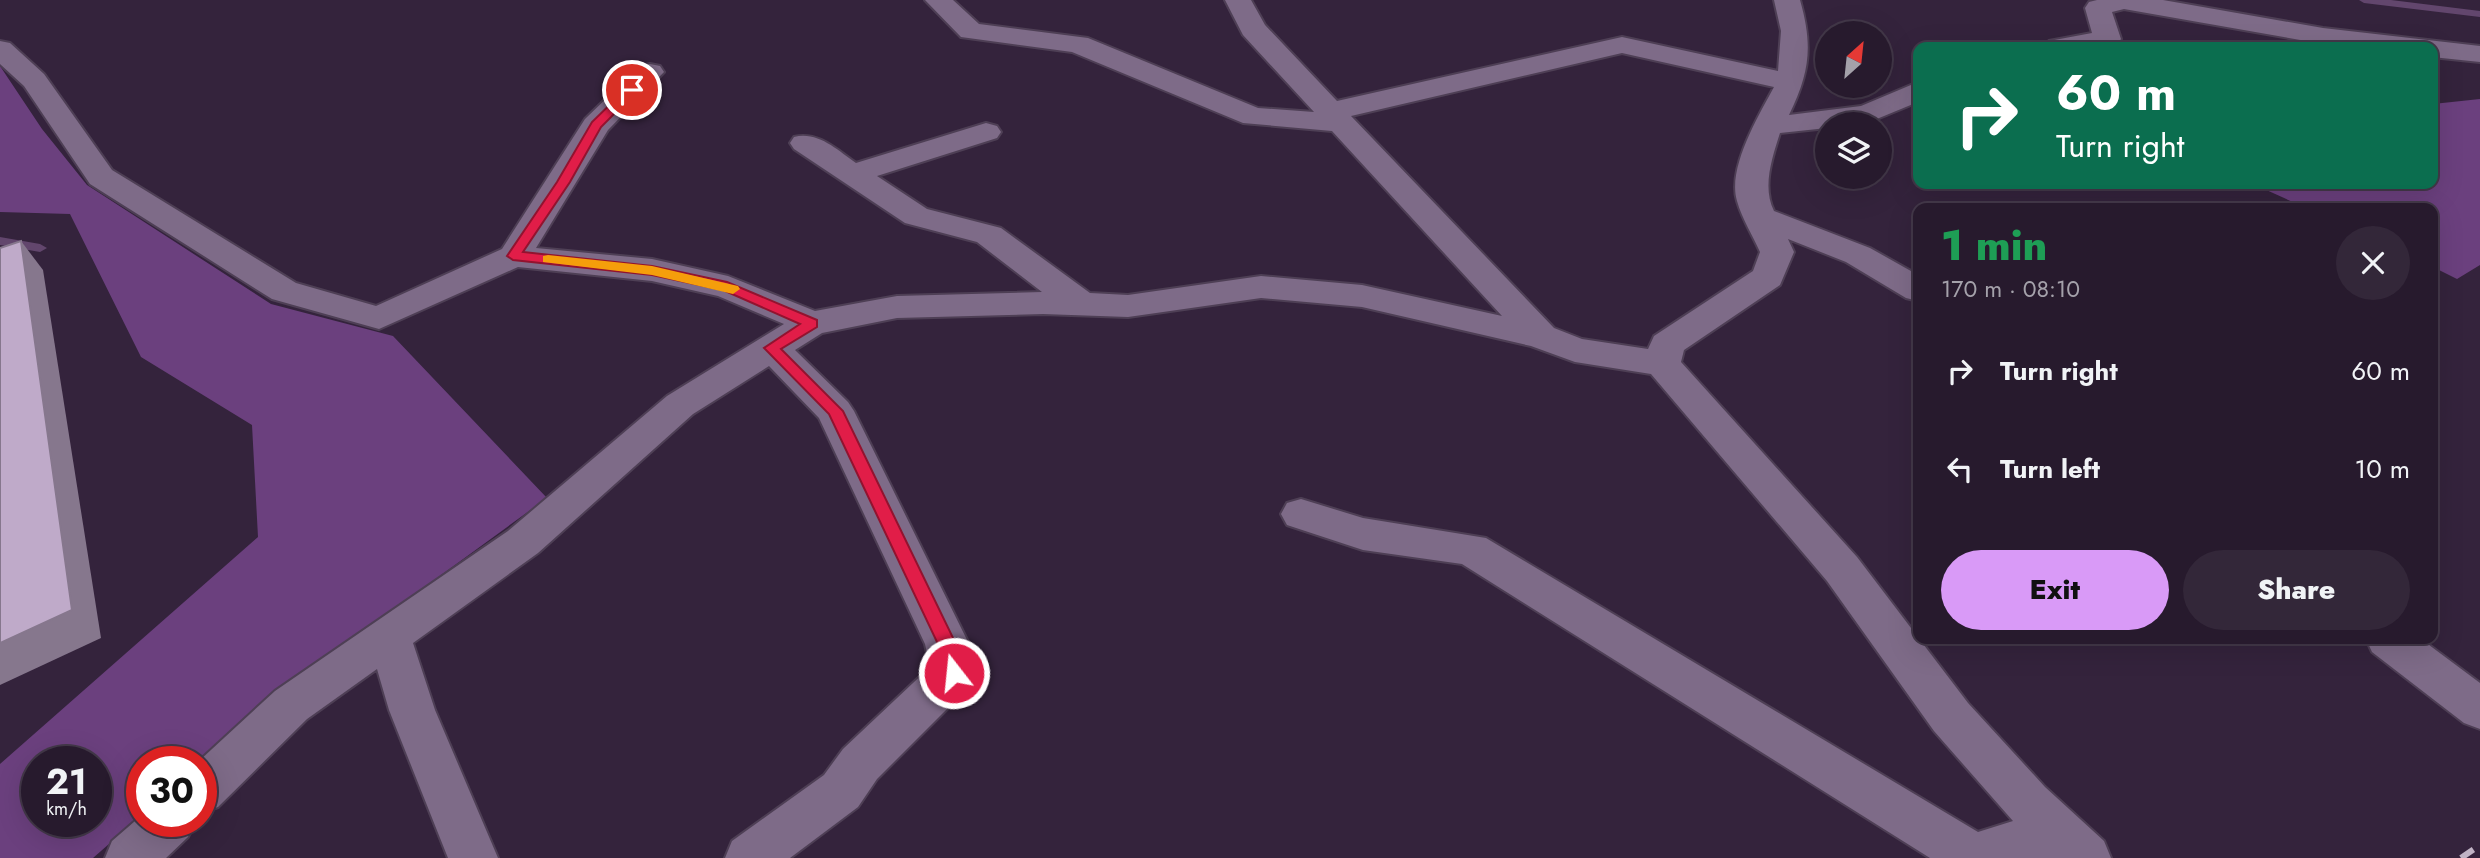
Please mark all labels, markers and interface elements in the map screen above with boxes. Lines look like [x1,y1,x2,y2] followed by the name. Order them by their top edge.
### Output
[1815,21,1892,98] north arrow
[1815,21,1892,189] map controls
[2056,58,2176,128] text: 60 m
[602,60,662,120] pin
[1941,70,2032,161] icon: right
[613,71,651,109] icon: arrive
[1815,112,1892,189] button: layers
[2056,123,2185,169] text: Turn right
[1941,215,2047,276] text: 1 min
[2336,226,2410,300] button: close
[1941,272,2080,306] text: 170 m · 08:10
[1941,352,1979,390] icon: right
[2000,352,2118,390] text: Turn right
[2351,352,2410,390] text: 60 m
[1941,450,1979,488] icon: left
[2000,450,2100,488] text: Turn left
[2355,450,2410,488] text: 10 m
[1941,550,2169,630] button: Exit
[2183,550,2410,630] button: Share
[917,636,991,710] position arrow
[126,746,217,837] speed limit sign: 30
[46,757,87,807] text: 21
[46,796,87,822] text: km/h

